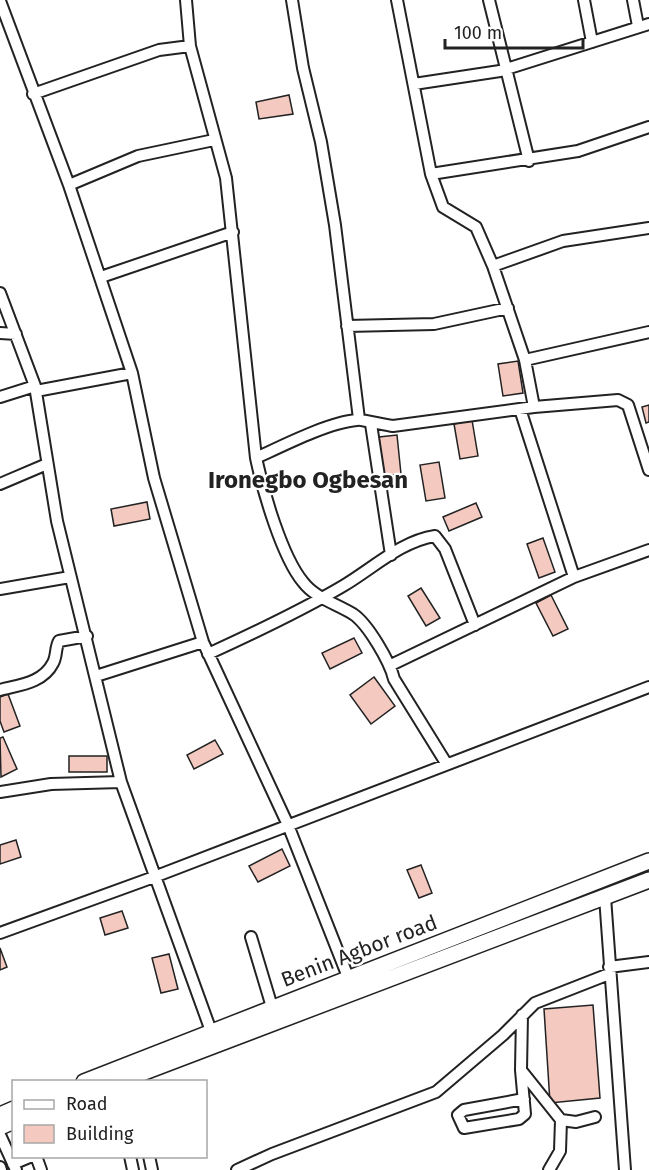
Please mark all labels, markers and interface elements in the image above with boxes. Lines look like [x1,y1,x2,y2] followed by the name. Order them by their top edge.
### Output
[445,12,583,50] scale bar
[454,22,502,44] text: 100 m
[208,466,408,494] district label: Ironegbo Ogbesan
[277,909,441,993] street label: Benin Agbor road
[12,1080,207,1158] legend
[66,1093,108,1115] text: Road
[66,1123,134,1145] text: Building

